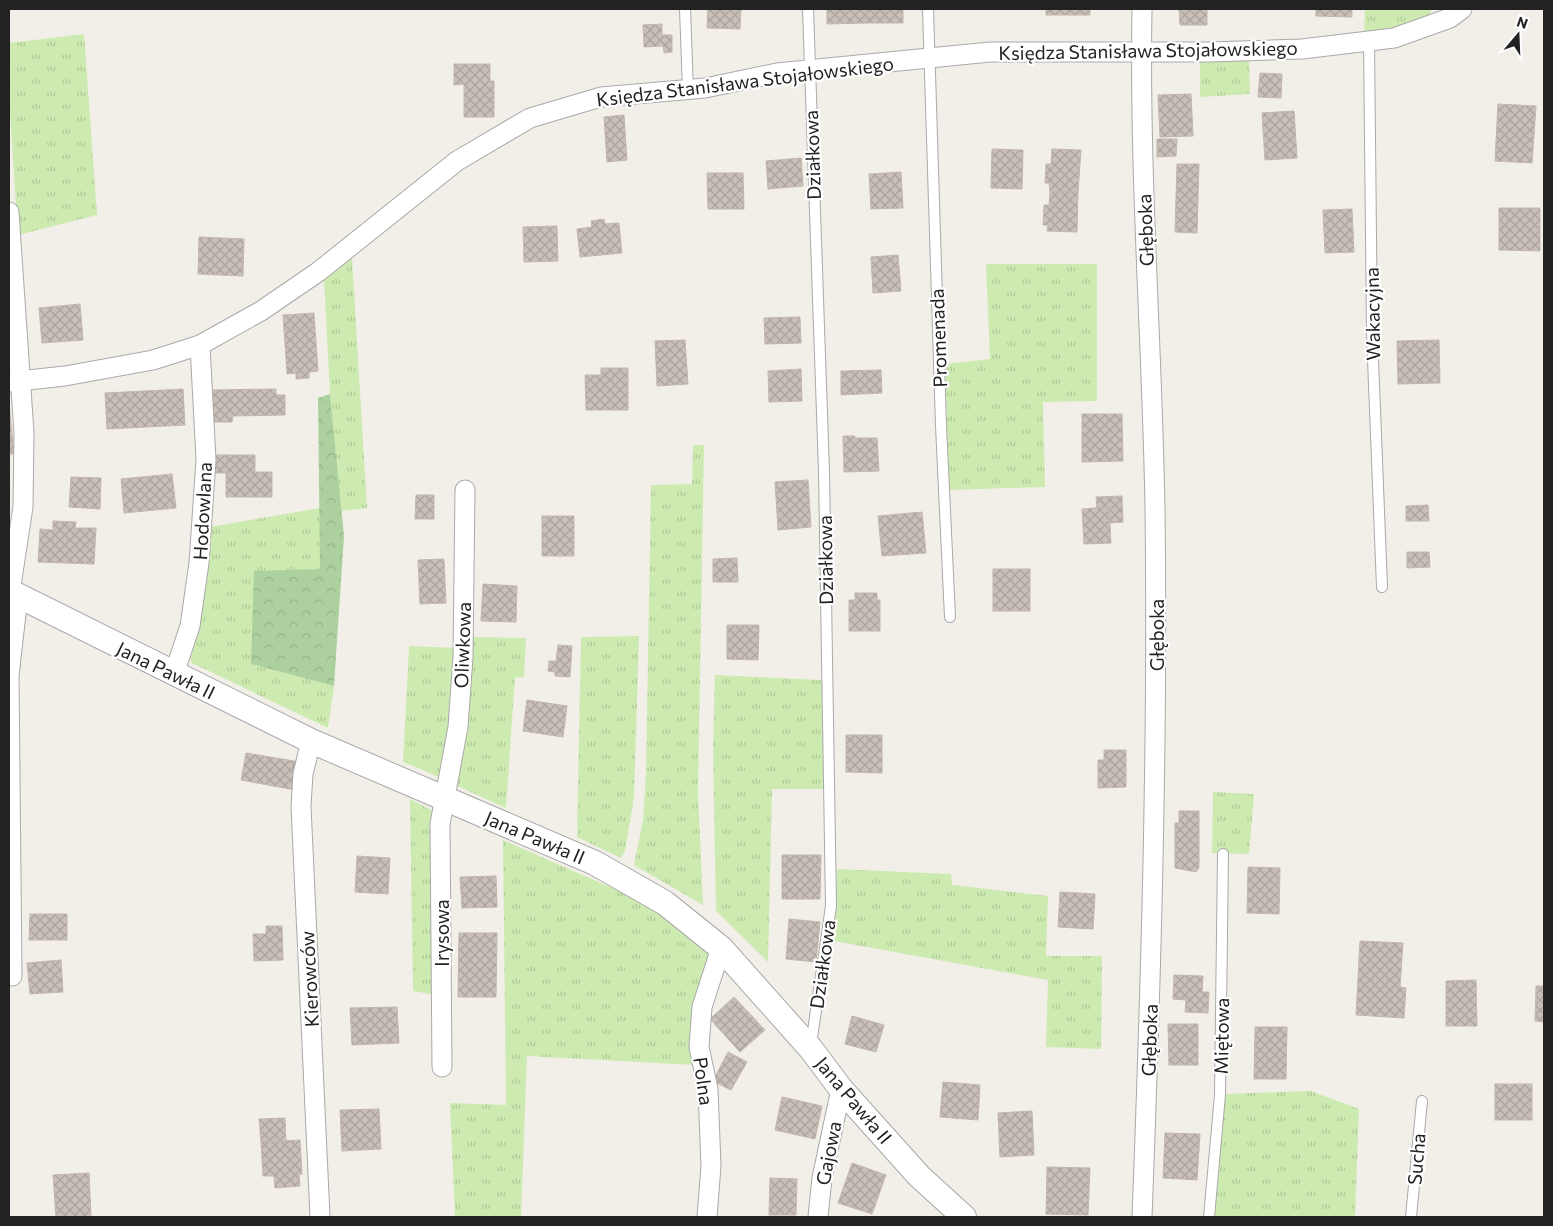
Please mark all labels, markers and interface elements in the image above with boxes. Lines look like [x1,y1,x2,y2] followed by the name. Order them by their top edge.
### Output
[1493,10,1543,60] north arrow
[1515,12,1530,32] text: N
[998,36,1298,64] street label: Księdza Stanisława Stojałowskiego
[595,51,895,111] street label: Księdza Stanisława Stojałowskiego
[799,110,825,200] street label: Działkowa
[1132,193,1158,267] street label: Głęboka
[1360,267,1384,361] street label: Wakacyjna
[925,288,951,388] street label: Promenada
[188,461,216,561] street label: Hodowlana
[813,515,837,605] street label: Działkowa
[1145,599,1168,671] street label: Głęboka
[449,601,475,689] street label: Oliwkowa
[113,636,219,704] street label: Jana Pawła II
[481,806,589,868] street label: Jana Pawła II
[430,899,453,967] street label: Irysowa
[804,918,840,1010] street label: Działkowa
[295,930,323,1028] street label: Kierowców
[1209,998,1233,1074] street label: Miętowa
[1136,1003,1162,1077] street label: Głęboka
[811,1052,897,1148] street label: Jana Pawła II
[689,1055,719,1107] street label: Polna
[811,1119,845,1187] street label: Gajowa
[1402,1132,1430,1186] street label: Sucha

